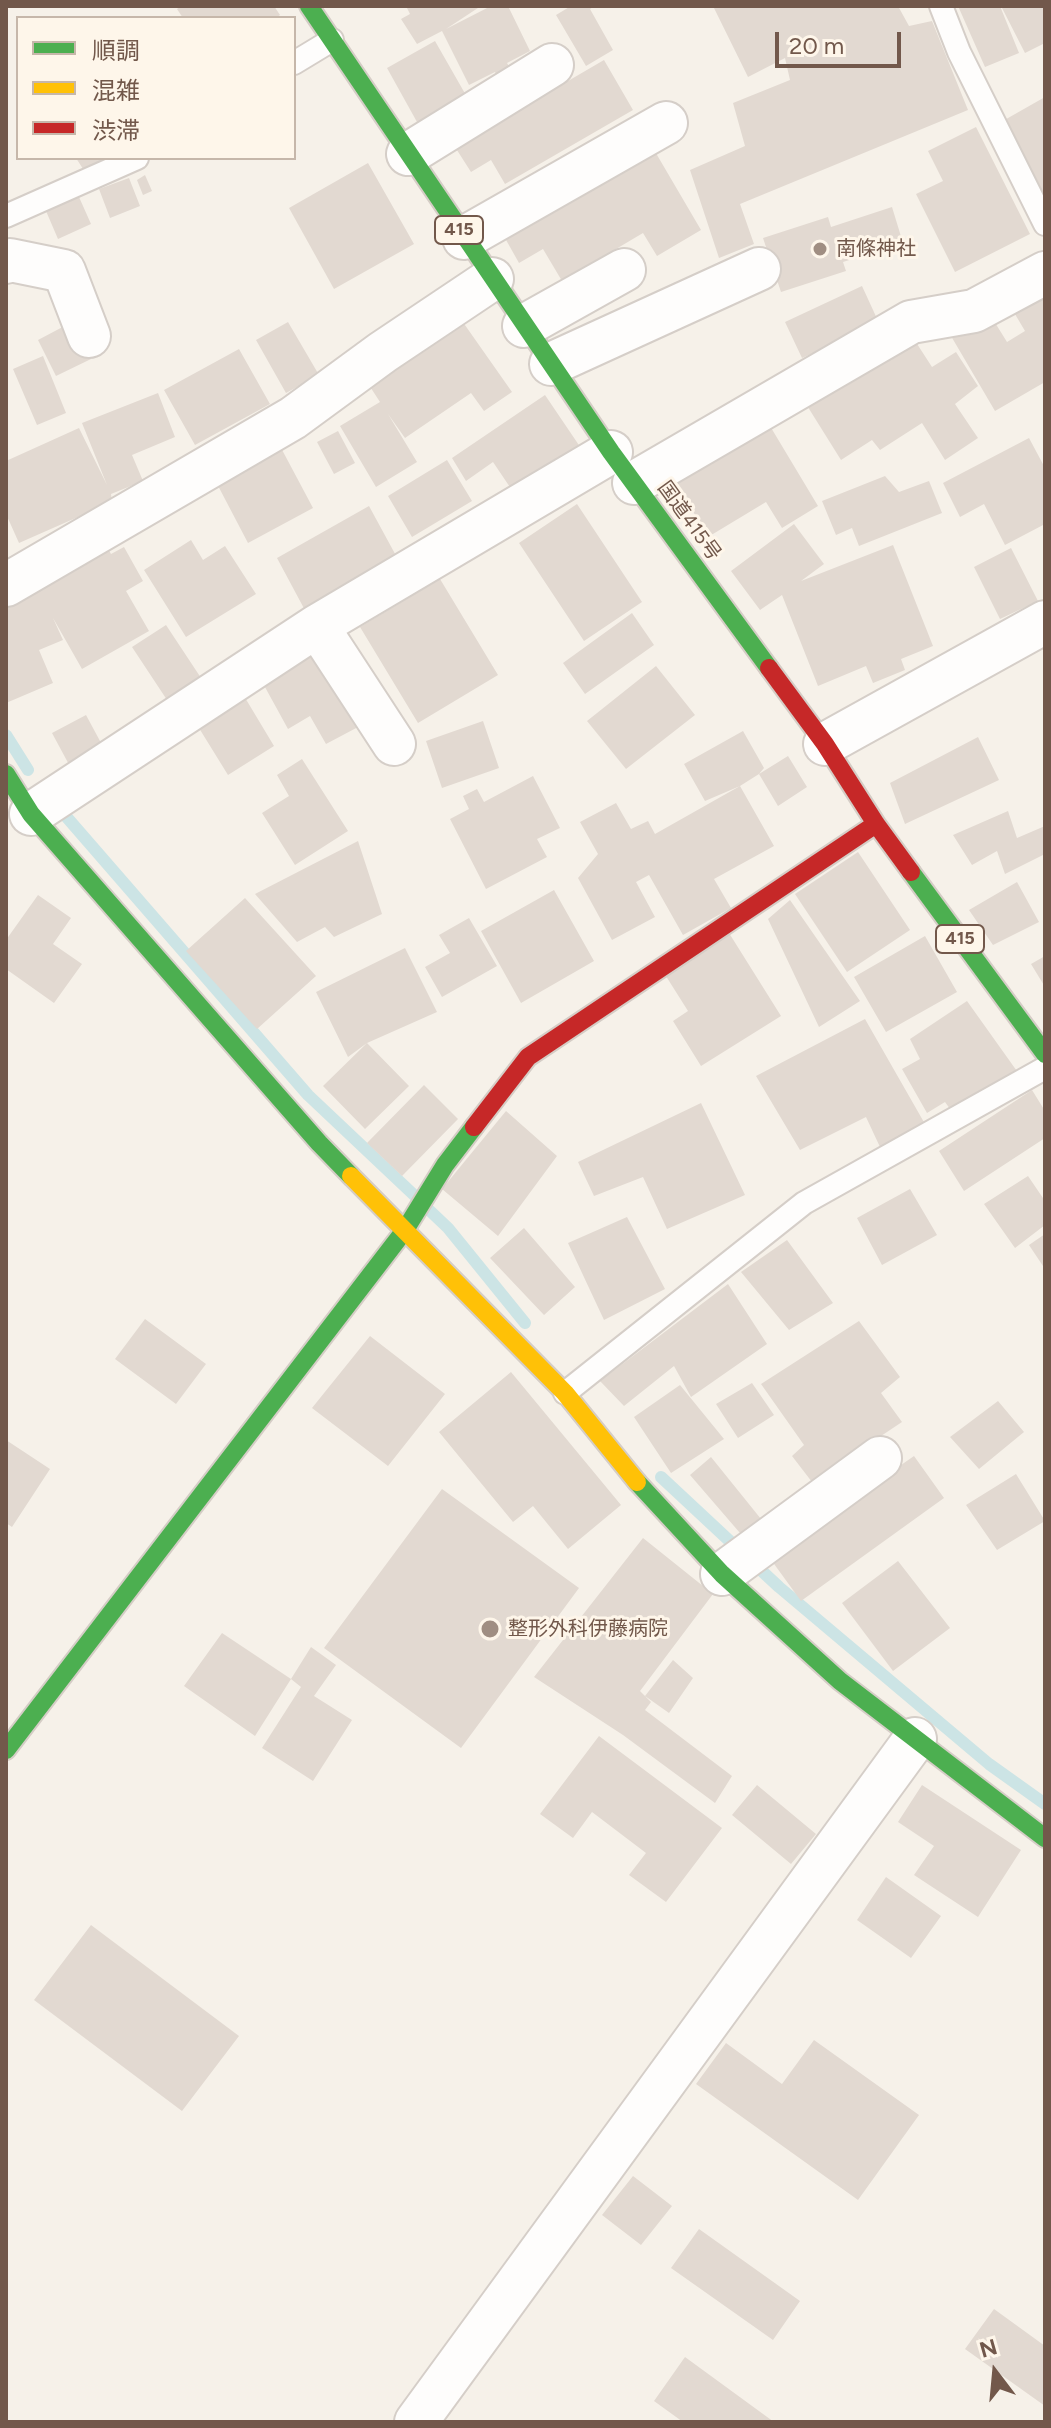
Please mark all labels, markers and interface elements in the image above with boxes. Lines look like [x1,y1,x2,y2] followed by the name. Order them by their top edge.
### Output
[16,16,296,160] legend
[779,16,905,66] scale bar
[789,31,844,60] text: 20 m
[92,36,140,65] text: 順調
[92,76,140,105] text: 混雑
[92,116,140,145] text: 渋滞
[435,216,483,244] road number: 415
[836,237,916,261] place label: 南條神社
[811,240,829,258] marker: 南條神社
[652,477,726,565] street label: 国道415号
[936,925,984,953] road number: 415
[508,1617,668,1641] place label: 整形外科伊藤病院
[479,1618,501,1640] marker: 整形外科伊藤病院
[955,2332,1035,2412] north arrow
[976,2333,1000,2364] text: N

